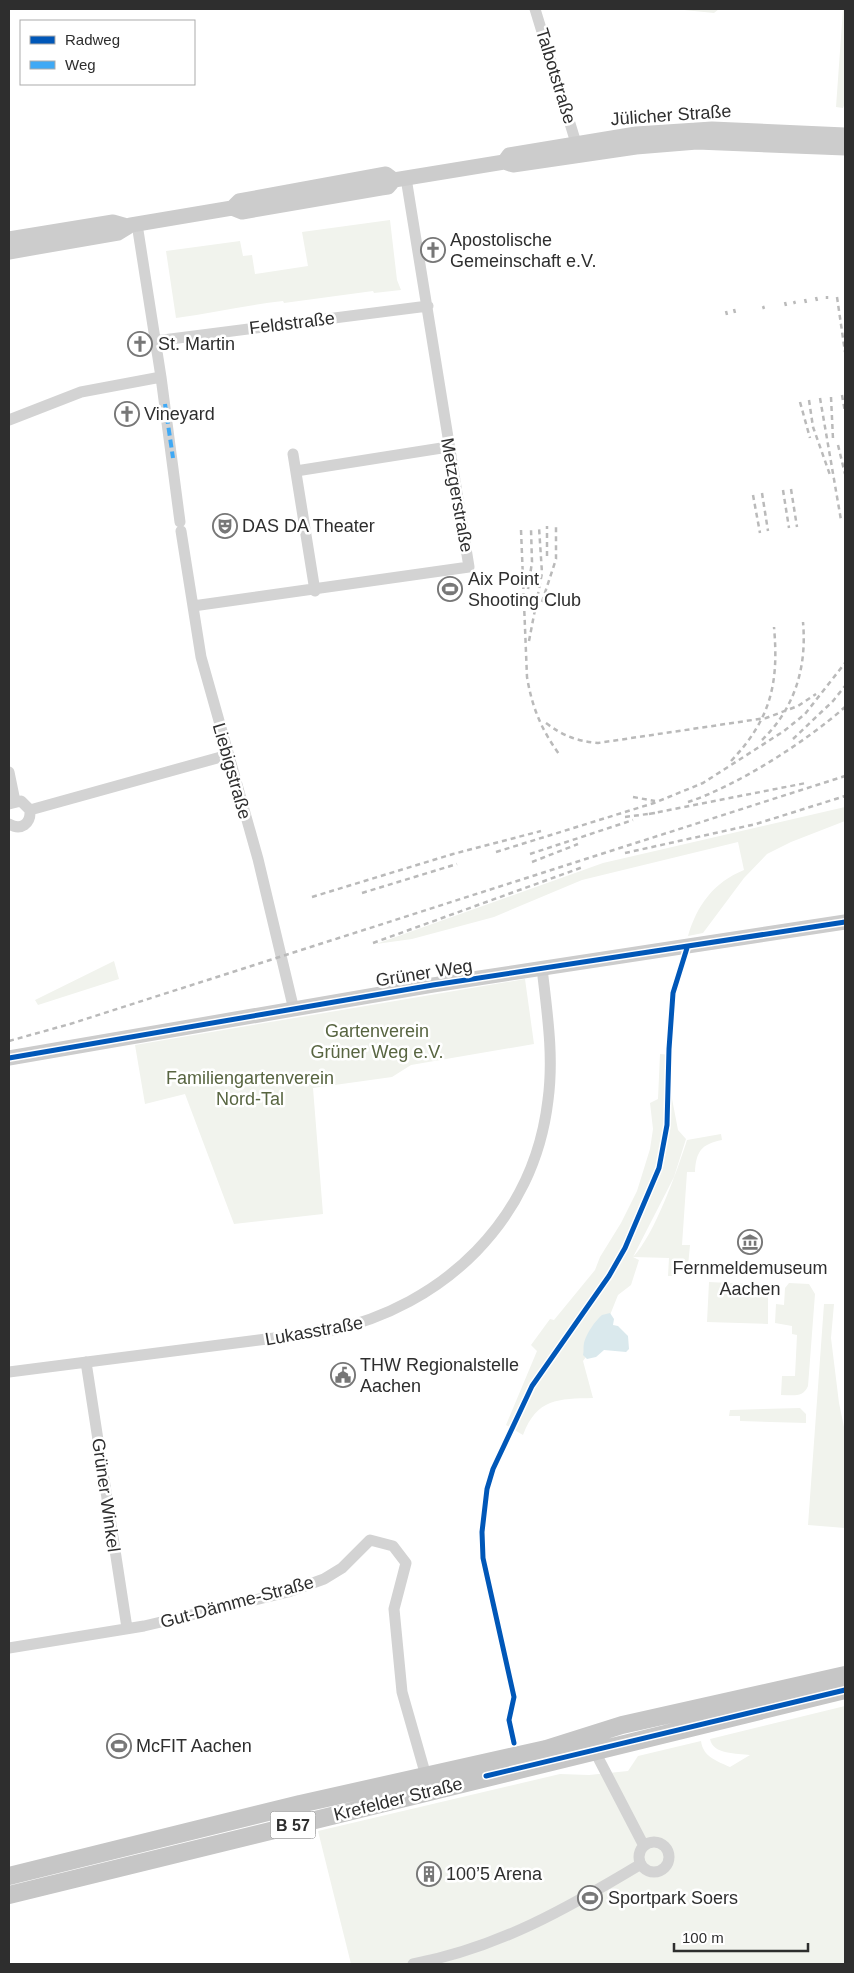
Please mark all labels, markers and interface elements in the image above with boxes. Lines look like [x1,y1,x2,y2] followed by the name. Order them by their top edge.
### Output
[20,20,195,85] legend
[532,26,580,126] street label: Talbotstraße
[65,31,120,48] text: Radweg
[65,56,96,73] text: Weg
[610,101,732,129] street label: Jülicher Straße
[450,230,596,271] place label: Apostolische Gemeinschaft e.V.
[420,237,446,263] church icon: Apostolische Gemeinschaft e.V.
[248,308,336,338] street label: Feldstraße
[127,331,153,357] church icon: St. Martin
[158,334,235,354] place label: St. Martin
[114,401,140,427] church icon: Vineyard
[144,404,215,424] place label: Vineyard
[437,436,477,554] street label: Metzgerstraße
[212,513,238,539] theatre icon: DAS DA Theater
[242,516,375,536] place label: DAS DA Theater
[468,569,581,610] place label: Aix Point Shooting Club
[437,576,463,602] sports icon: Aix Point Shooting Club
[209,721,255,821] street label: Liebigstraße
[374,955,474,991] street label: Grüner Weg
[310,1021,444,1062] park label: Gartenverein Grüner Weg e.V.
[166,1068,334,1109] park label: Familiengartenverein Nord-Tal
[737,1229,763,1255] museum icon: Fernmeldemuseum Aachen
[672,1258,828,1299] place label: Fernmeldemuseum Aachen
[263,1313,365,1349] street label: Lukasstraße
[360,1355,519,1396] place label: THW Regionalstelle Aachen
[330,1362,356,1388] public building icon: THW Regionalstelle Aachen
[88,1437,124,1553] street label: Grüner Winkel
[158,1572,316,1632] street label: Gut-Dämme-Straße
[106,1733,132,1759] sports icon: McFIT Aachen
[136,1736,252,1756] place label: McFIT Aachen
[332,1773,464,1825] street label: Krefelder Straße
[270,1812,316,1838] road number: B 57
[416,1861,442,1887] building icon: 100’5 Arena
[446,1864,543,1884] place label: 100’5 Arena
[577,1885,603,1911] sports icon: Sportpark Soers
[608,1888,738,1908] place label: Sportpark Soers
[674,1920,808,1952] scale bar
[682,1929,724,1946] text: 100 m

